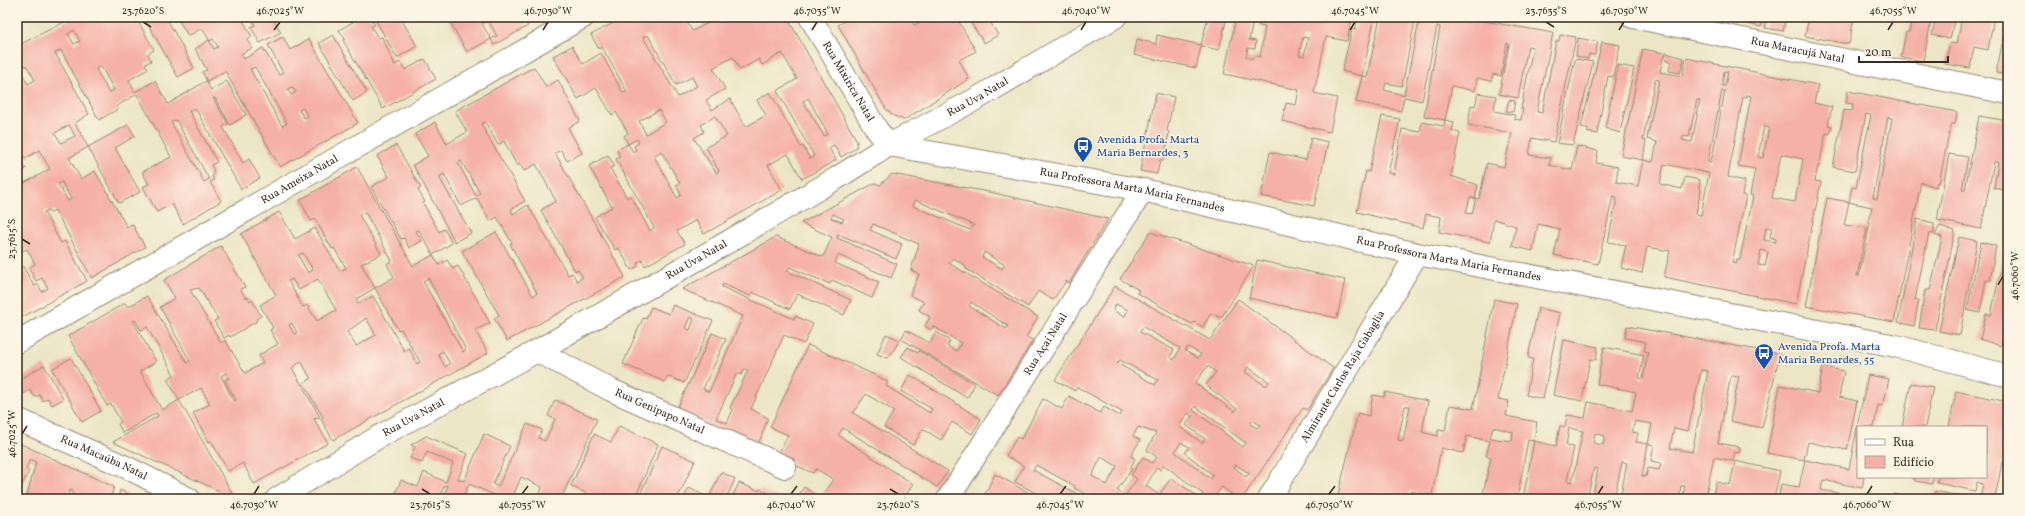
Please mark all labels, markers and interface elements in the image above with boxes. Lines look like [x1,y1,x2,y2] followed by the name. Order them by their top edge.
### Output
[122,4,164,18] text: 23.7620°S
[256,4,304,18] text: 46.7025°W
[524,4,572,18] text: 46.7030°W
[793,4,841,18] text: 46.7035°W
[1061,4,1111,18] text: 46.7040°W
[1331,4,1379,18] text: 46.7045°W
[1525,4,1567,18] text: 23.7635°S
[1600,4,1648,18] text: 46.7050°W
[1869,4,1917,18] text: 46.7055°W
[1749,34,1846,67] street label: Rua Maracujá Natal
[1859,38,1948,64] scale bar
[819,39,878,124] street label: Rua Mixirica Natal
[1865,45,1892,61] text: 20 m
[944,74,1011,121] street label: Rua Uva Natal
[1097,133,1200,161] place label: Avenida Profa. Marta Maria Bernardes, 3
[1072,135,1094,163] bus stop icon: Avenida Profa. Marta Maria Bernardes, 3
[258,151,341,208] street label: Rua Ameixa Natal
[1039,164,1226,216] street label: Rua Professora Marta Maria Fernandes
[5,219,19,259] text: 23.7615°S
[1355,233,1543,285] street label: Rua Professora Marta Maria Fernandes
[663,236,730,283] street label: Rua Uva Natal
[2008,252,2022,300] text: 46.7060°W
[1297,307,1389,445] street label: Almirante Carlos Raja Gabaglia
[1020,310,1071,378] street label: Rua Açaí Natal
[1778,340,1881,368] place label: Avenida Profa. Marta Maria Bernardes, 55
[1753,342,1775,370] bus stop icon: Avenida Profa. Marta Maria Bernardes, 55
[612,385,707,438] street label: Rua Genipapo Natal
[380,395,447,441] street label: Rua Uva Natal
[5,410,19,458] text: 46.7025°W
[1857,426,1987,478] legend
[58,432,150,484] street label: Rua Macaúba Natal
[1893,435,1914,451] text: Rua
[1893,455,1934,471] text: Edifício
[230,498,278,512] text: 46.7030°W
[410,498,450,512] text: 23.7615°S
[498,498,546,512] text: 46.7035°W
[766,498,816,512] text: 46.7040°W
[877,498,919,512] text: 23.7620°S
[1036,498,1084,512] text: 46.7045°W
[1305,498,1353,512] text: 46.7050°W
[1574,498,1622,512] text: 46.7055°W
[1843,498,1891,512] text: 46.7060°W

